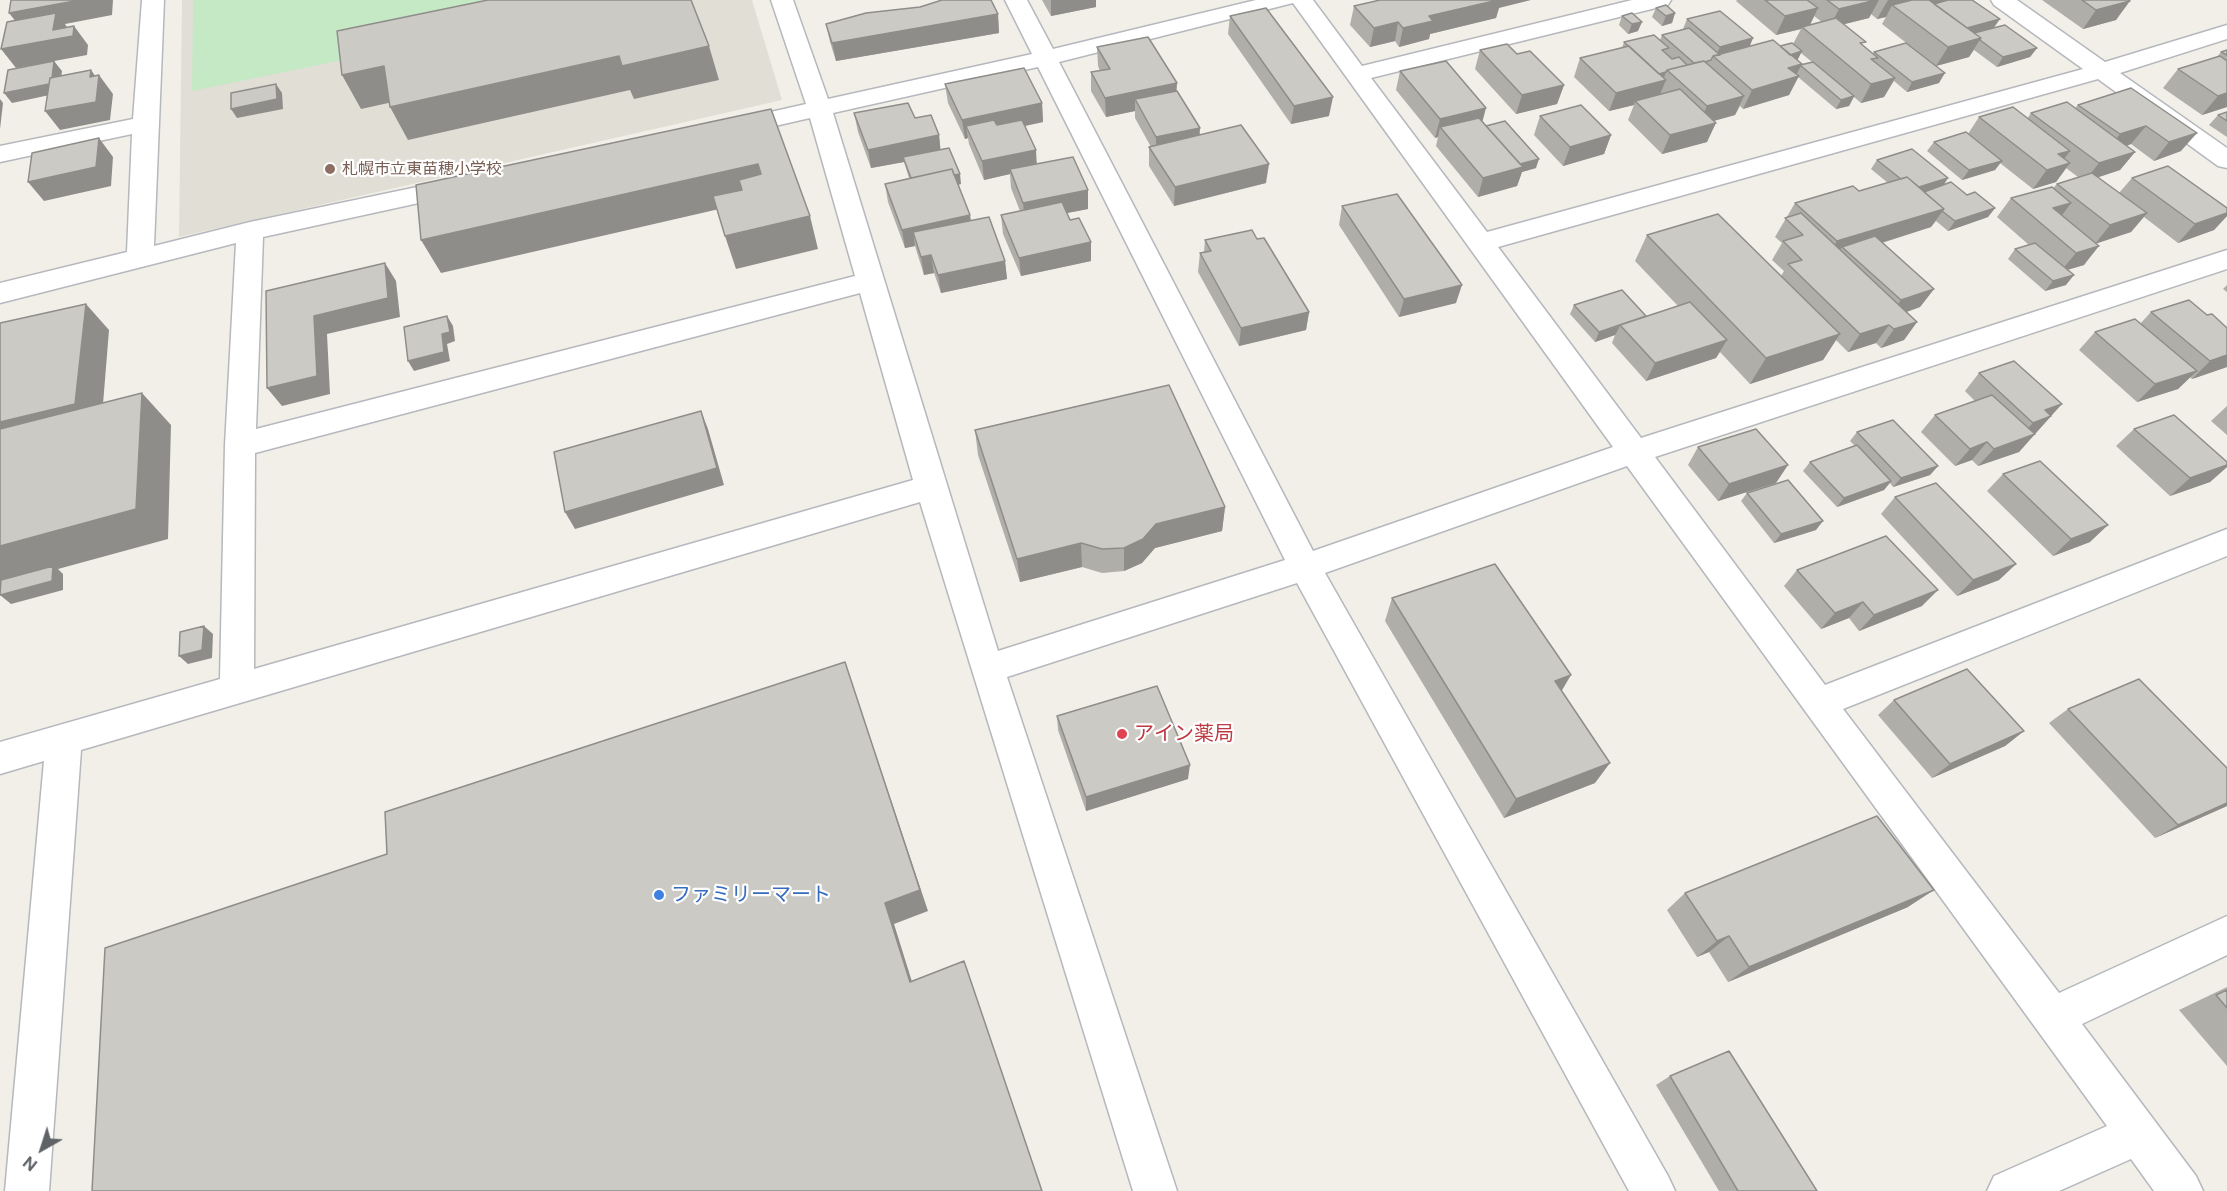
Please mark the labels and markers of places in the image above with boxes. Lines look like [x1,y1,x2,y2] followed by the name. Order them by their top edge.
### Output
[342,159,502,179] place label: 札幌市立東苗穂小学校
[323,162,337,176] marker: 札幌市立東苗穂小学校
[1134,722,1234,746] place label: アイン薬局
[1115,727,1129,741] marker: アイン薬局
[671,883,831,907] place label: ファミリーマート
[652,888,666,902] marker: ファミリーマート

